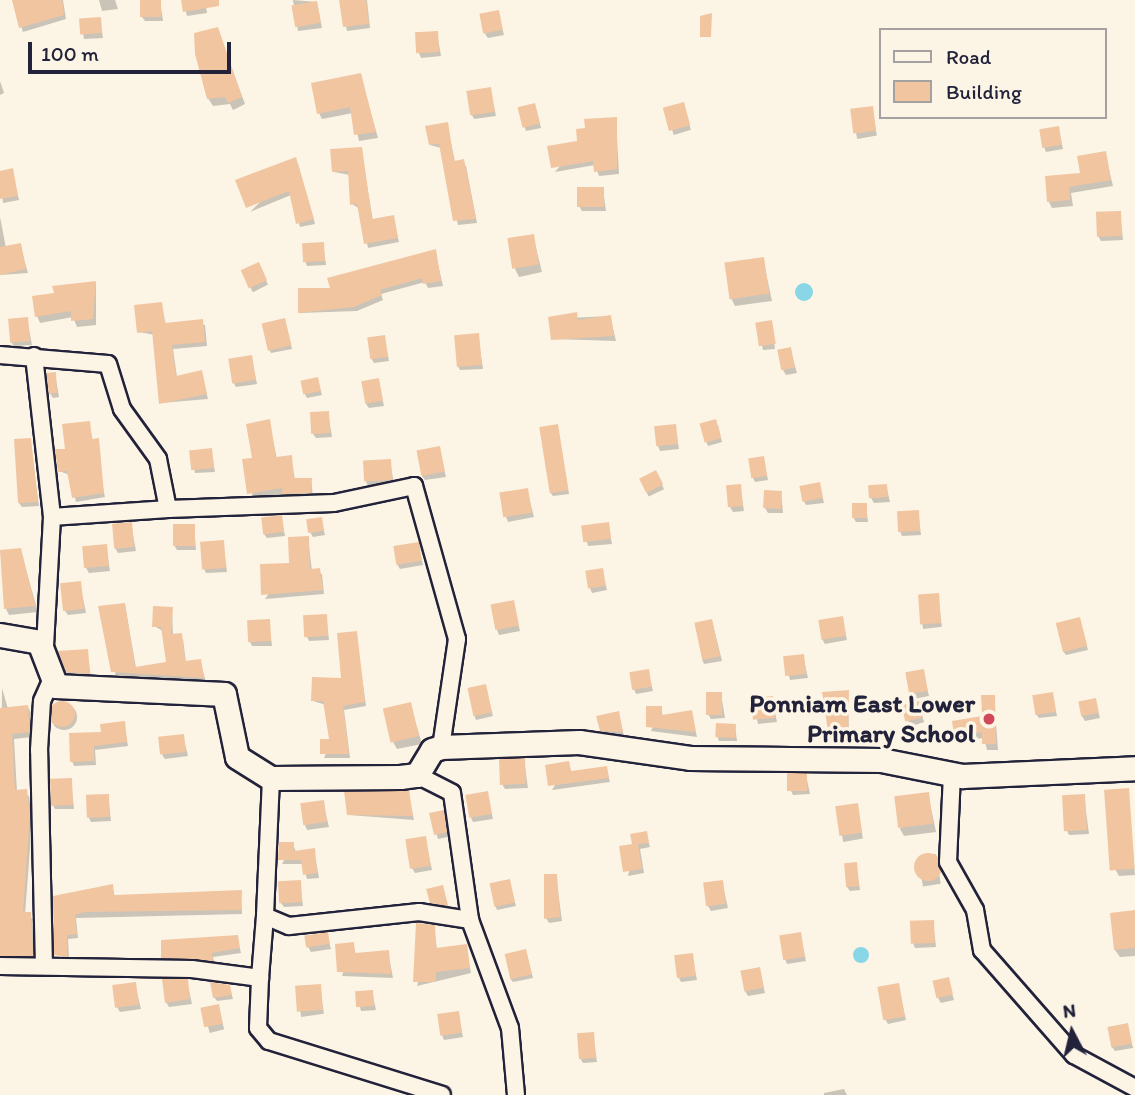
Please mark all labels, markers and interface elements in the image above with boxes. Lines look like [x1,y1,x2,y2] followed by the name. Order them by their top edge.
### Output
[32,28,234,72] scale bar
[880,28,1107,119] legend
[41,41,99,66] text: 100 m
[946,44,991,69] text: Road
[946,79,1022,104] text: Building
[750,688,975,750] place label: Ponniam East Lower Primary School
[981,711,997,727] marker: Ponniam East Lower Primary School
[1037,997,1107,1067] north arrow
[1062,998,1077,1023] text: N

